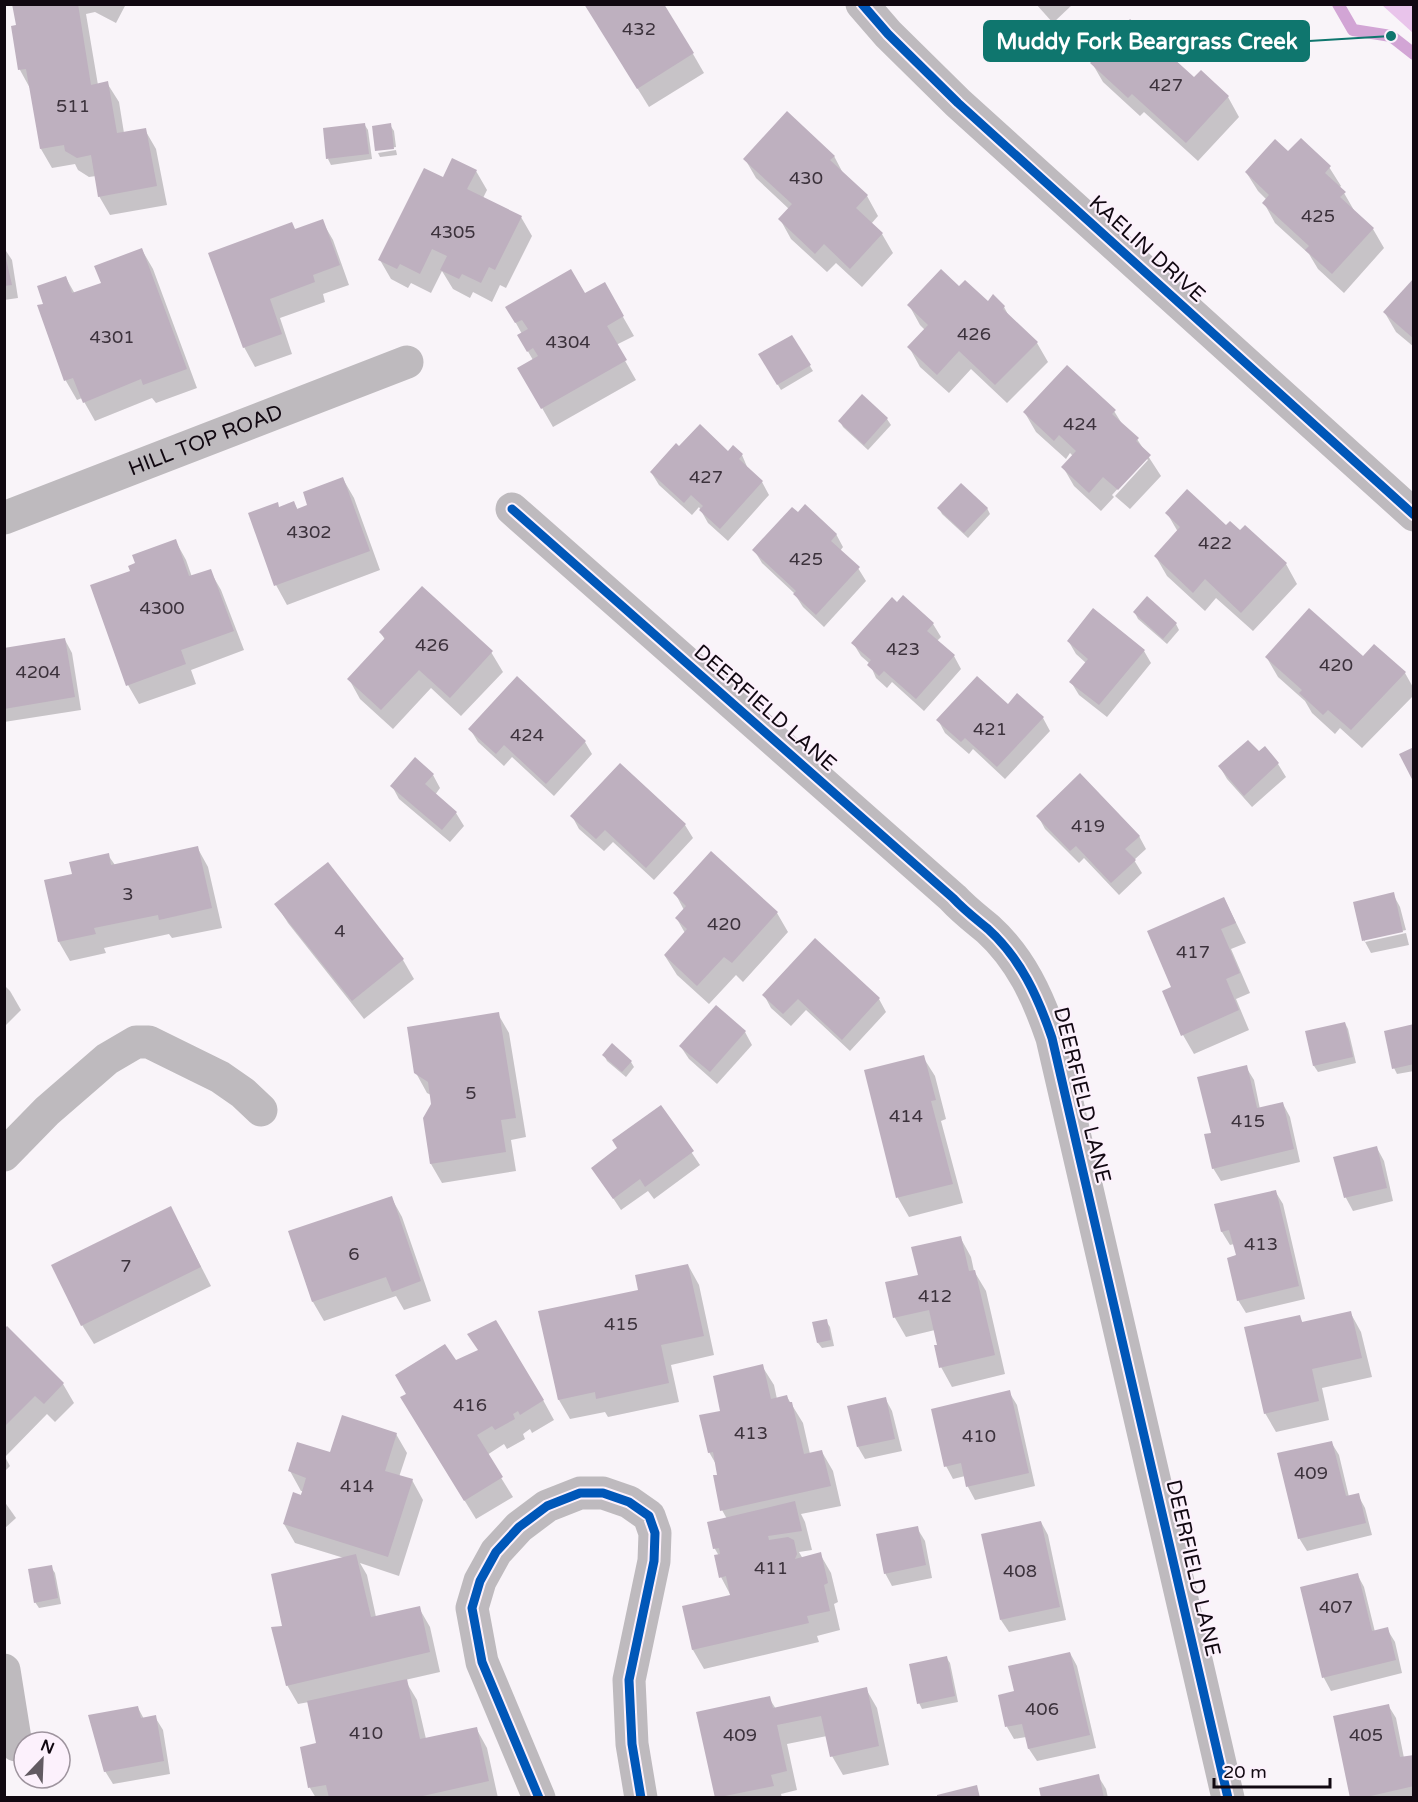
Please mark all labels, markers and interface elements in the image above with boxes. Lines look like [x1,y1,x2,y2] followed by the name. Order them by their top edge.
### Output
[622,18,656,40] house number: 432
[984,21,1309,61] callout: Muddy Fork Beargrass Creek
[996,29,1298,55] text: Muddy Fork Beargrass Creek
[1149,74,1183,96] house number: 427
[56,95,90,117] house number: 511
[789,167,823,189] house number: 430
[1084,190,1210,308] street label: KAELIN DRIVE
[1301,205,1335,227] house number: 425
[430,221,476,243] house number: 4305
[957,323,991,345] house number: 426
[89,326,135,348] house number: 4301
[545,331,591,353] house number: 4304
[125,399,286,481] street label: HILL TOP ROAD
[1063,413,1097,435] house number: 424
[689,466,723,488] house number: 427
[286,521,332,543] house number: 4302
[1198,532,1232,554] house number: 422
[789,548,823,570] house number: 425
[139,597,185,619] house number: 4300
[415,634,449,656] house number: 426
[886,638,920,660] house number: 423
[689,639,841,777] street label: DEERFIELD LANE
[1319,654,1353,676] house number: 420
[15,661,61,683] house number: 4204
[973,718,1007,740] house number: 421
[510,724,544,746] house number: 424
[1071,815,1105,837] house number: 419
[122,883,134,905] house number: 3
[707,913,741,935] house number: 420
[334,920,346,942] house number: 4
[1176,941,1210,963] house number: 417
[1048,1004,1116,1186] street label: DEERFIELD LANE
[465,1082,477,1104] house number: 5
[889,1105,923,1127] house number: 414
[1231,1110,1265,1132] house number: 415
[1244,1233,1278,1255] house number: 413
[348,1243,360,1265] house number: 6
[120,1255,132,1277] house number: 7
[918,1285,952,1307] house number: 412
[604,1313,638,1335] house number: 415
[453,1394,487,1416] house number: 416
[734,1422,768,1444] house number: 413
[962,1425,996,1447] house number: 410
[1294,1462,1328,1484] house number: 409
[340,1475,374,1497] house number: 414
[1161,1477,1225,1659] street label: DEERFIELD LANE
[754,1557,788,1579] house number: 411
[1003,1560,1037,1582] house number: 408
[1319,1596,1353,1618] house number: 407
[1025,1698,1059,1720] house number: 406
[349,1722,383,1744] house number: 410
[723,1724,757,1746] house number: 409
[1349,1724,1383,1746] house number: 405
[12,1730,72,1790] north arrow
[38,1735,57,1759] text: N
[1214,1751,1330,1789] scale bar
[1223,1761,1267,1783] text: 20 m

